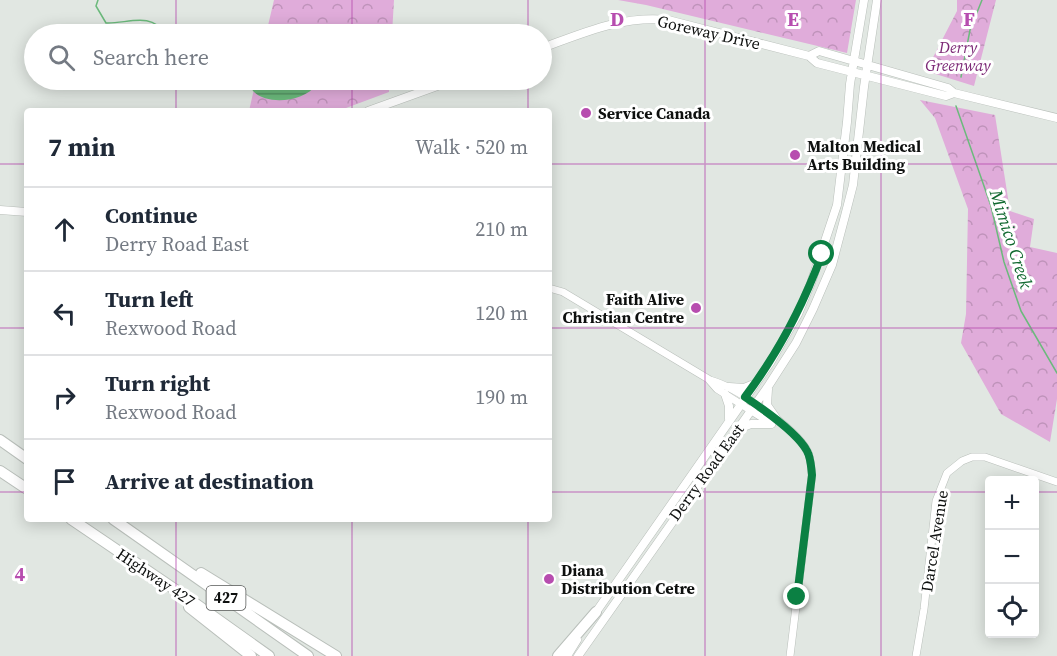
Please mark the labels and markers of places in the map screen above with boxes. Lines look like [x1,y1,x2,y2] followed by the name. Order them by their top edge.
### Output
[598,102,711,124] place label: Service Canada
[579,106,593,120] marker: Service Canada
[807,135,921,175] place label: Malton Medical Arts Building
[788,148,802,162] marker: Malton Medical Arts Building
[563,288,684,328] place label: Faith Alive Christian Centre
[689,301,703,315] marker: Faith Alive Christian Centre
[561,559,695,599] place label: Diana Distribution Cetre
[542,572,556,586] marker: Diana Distribution Cetre

